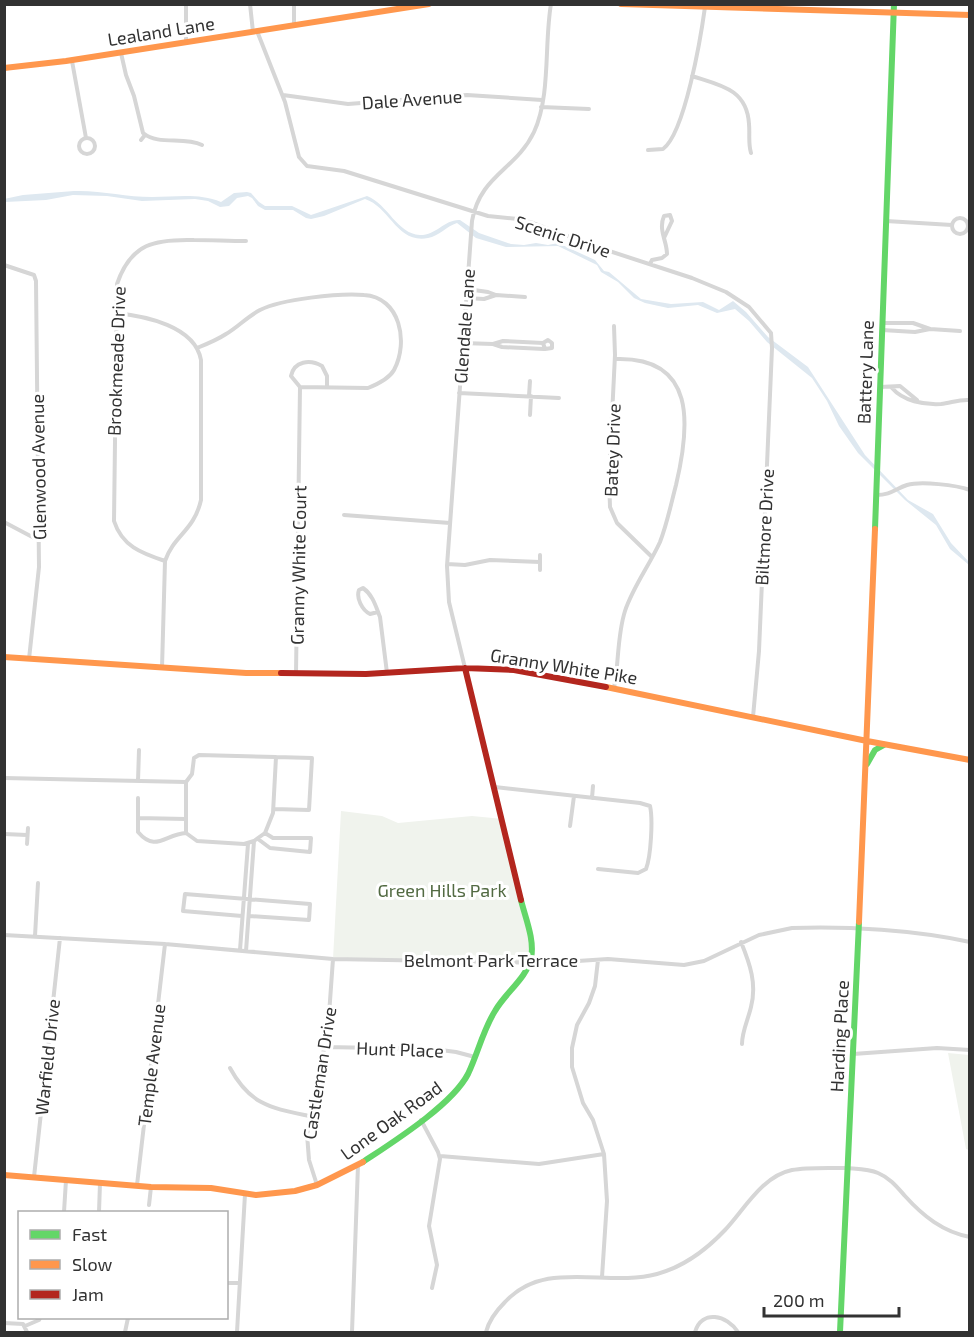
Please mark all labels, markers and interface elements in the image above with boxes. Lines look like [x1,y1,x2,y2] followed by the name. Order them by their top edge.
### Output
[106,12,216,50] street label: Lealand Lane
[361,85,463,113] street label: Dale Avenue
[513,210,613,262] street label: Scenic Drive
[449,268,479,384] street label: Glendale Lane
[102,286,130,436] street label: Brookmeade Drive
[852,320,878,424] street label: Battery Lane
[26,394,50,540] street label: Glenwood Avenue
[599,403,625,497] street label: Batey Drive
[750,468,778,586] street label: Biltmore Drive
[286,485,310,645] street label: Granny White Court
[489,644,639,688] street label: Granny White Pike
[377,879,507,901] park label: Green Hills Park
[404,949,578,971] street label: Belmont Park Terrace
[825,979,853,1093] street label: Harding Place
[30,998,64,1116] street label: Warfield Drive
[133,1003,169,1127] street label: Temple Avenue
[298,1005,340,1141] street label: Castleman Drive
[356,1036,444,1062] street label: Hunt Place
[336,1076,446,1164] street label: Lone Oak Road
[18,1211,228,1319] legend
[72,1223,107,1245] text: Fast
[72,1253,113,1275] text: Slow
[764,1280,899,1318] scale bar
[72,1283,104,1305] text: Jam
[773,1289,825,1311] text: 200 m

